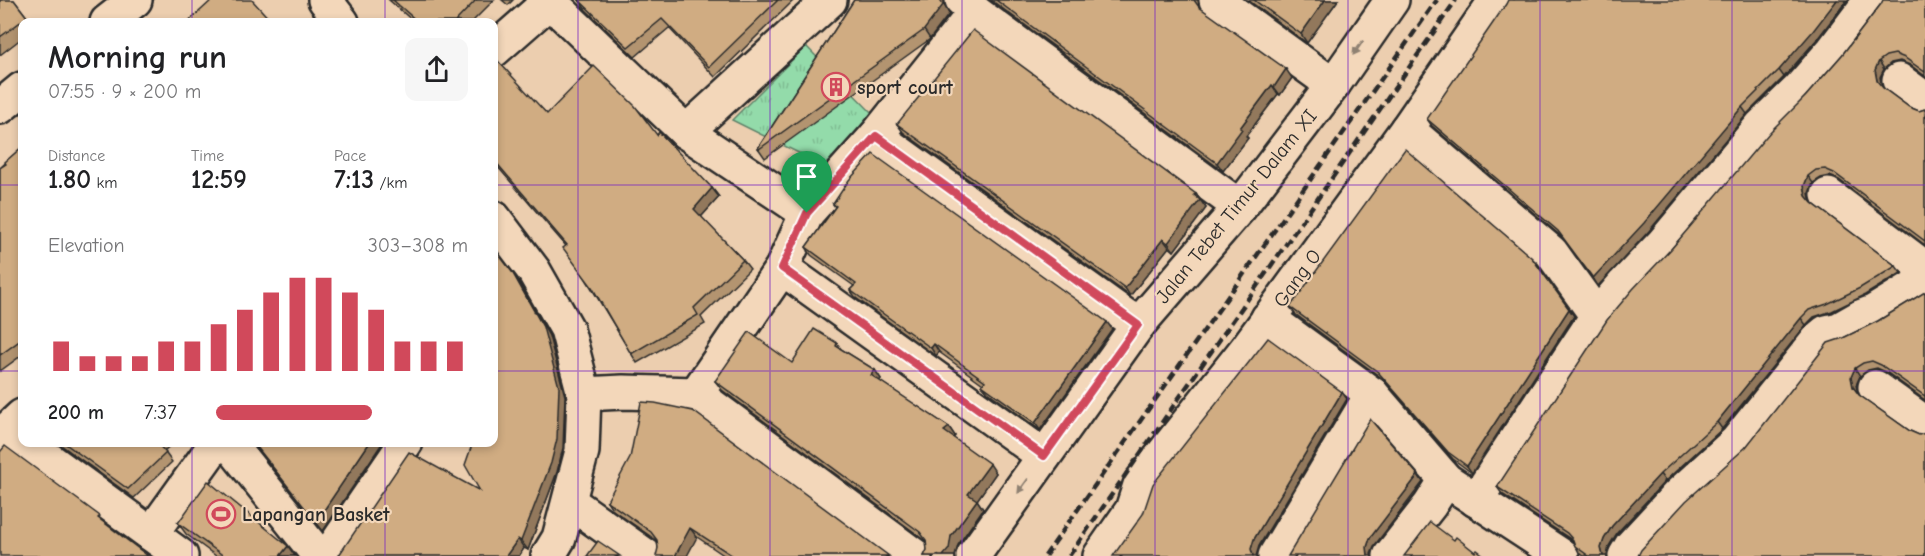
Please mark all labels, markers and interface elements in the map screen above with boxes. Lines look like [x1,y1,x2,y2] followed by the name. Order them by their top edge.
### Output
[48,38,227,76] text: Morning run
[405,38,468,101] button: share
[1353,40,1364,56] one-way arrow
[820,71,852,103] building icon: sport court
[857,76,953,99] place label: sport court
[48,80,201,103] text: 07:55 · 9 × 200 m
[1151,105,1322,308] street label: Jalan Tebet Timur Dalam XI
[48,147,105,165] text: Distance
[191,147,224,165] text: Time
[334,147,366,165] text: Pace
[781,151,832,213] pin
[790,160,823,193] icon: arrive
[48,165,91,195] text: 1.80
[191,165,247,195] text: 12:59
[334,165,374,195] text: 7:13
[91,174,117,192] text: km
[374,174,407,192] text: /km
[48,234,125,257] text: Elevation
[368,234,468,257] text: 303–308 m
[1269,245,1326,312] street label: Gang O
[48,401,104,424] text: 200 m
[144,401,177,424] text: 7:37
[1017,477,1029,493] one-way arrow
[205,498,237,530] sports icon: Lapangan Basket
[242,503,390,526] place label: Lapangan Basket

